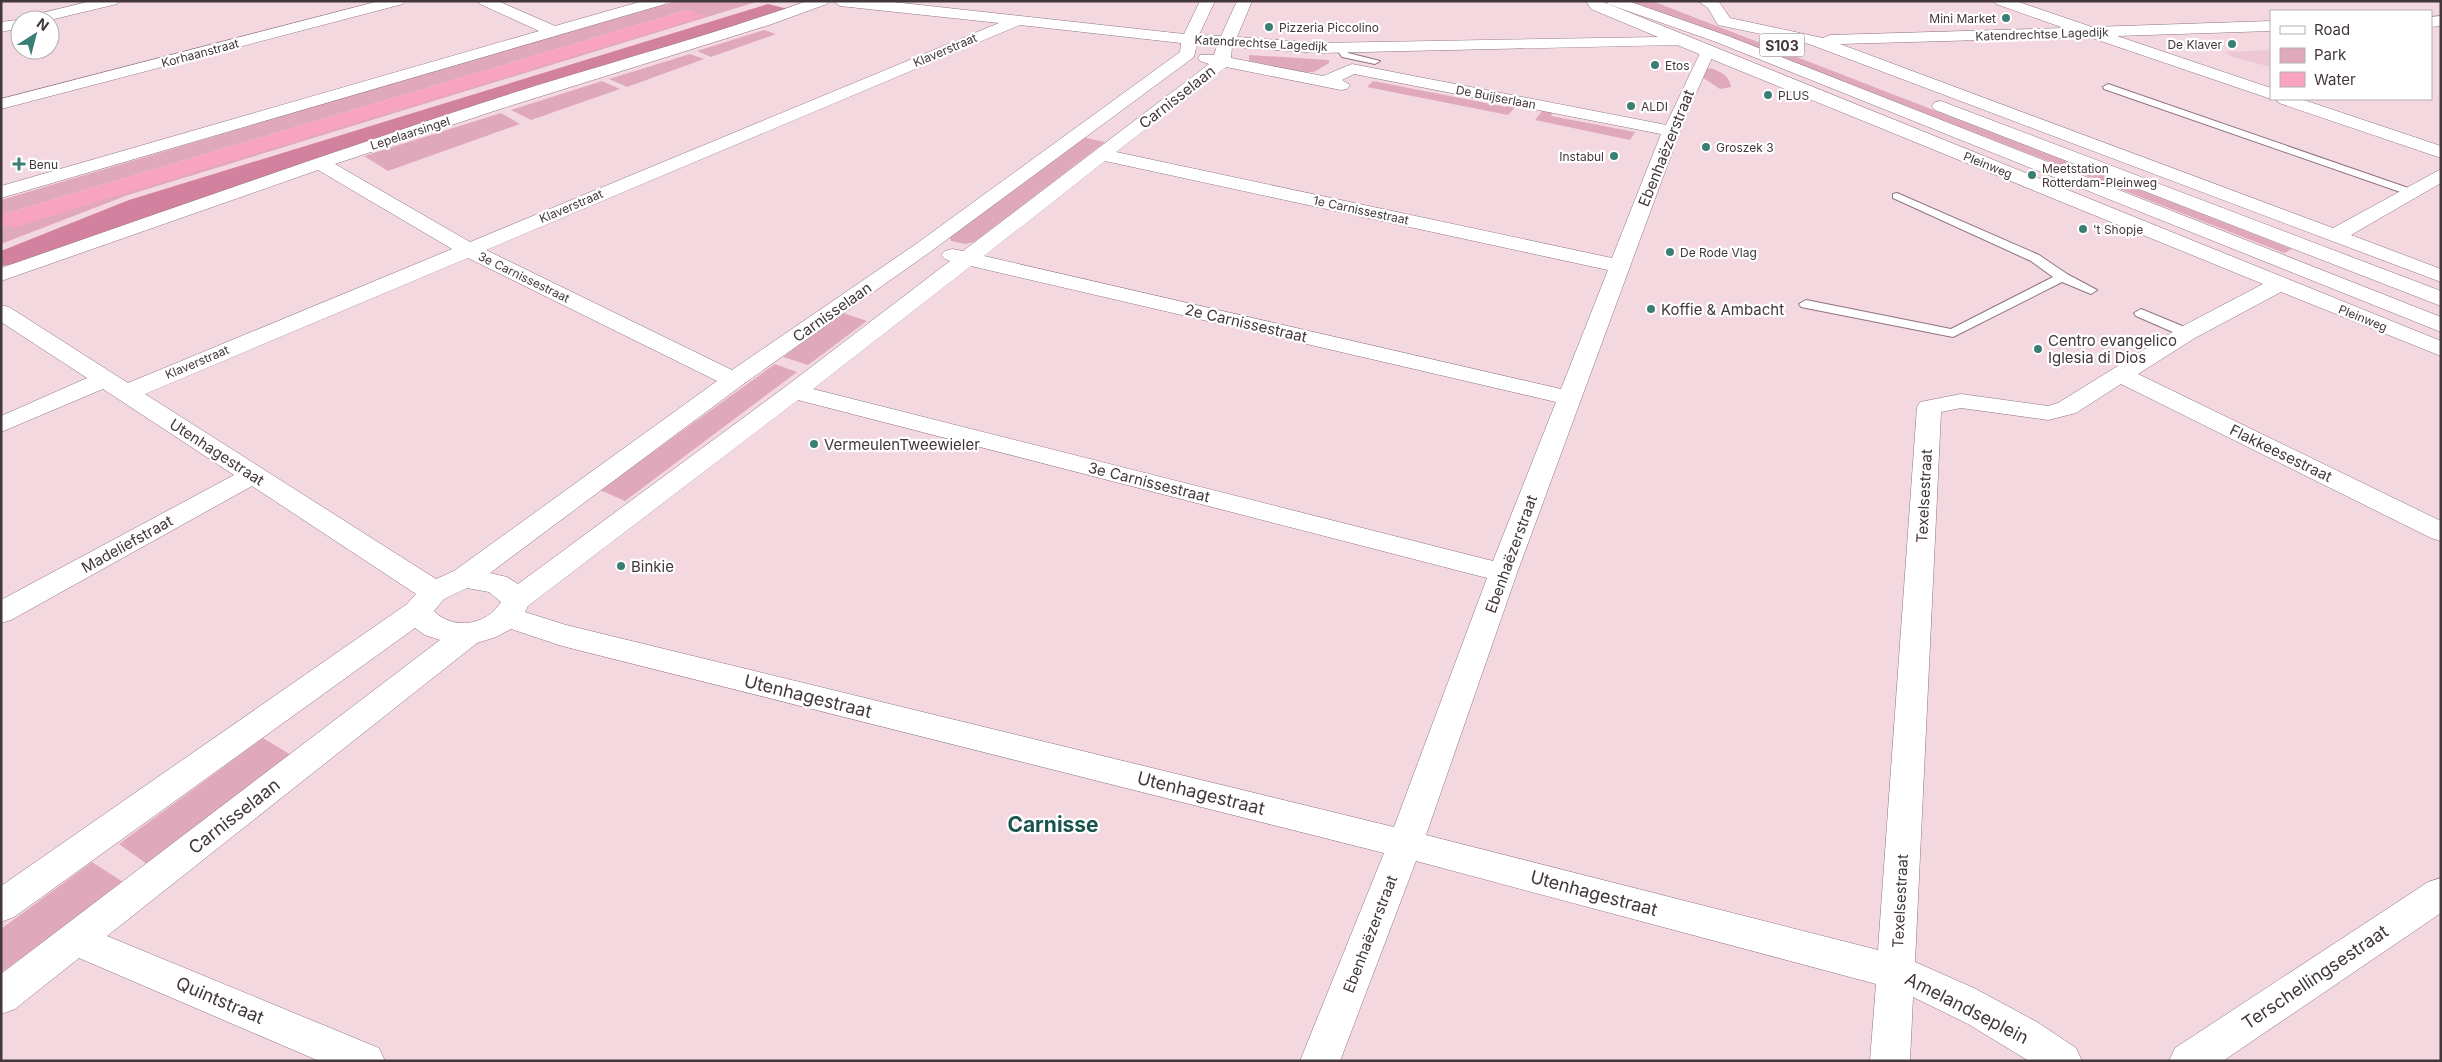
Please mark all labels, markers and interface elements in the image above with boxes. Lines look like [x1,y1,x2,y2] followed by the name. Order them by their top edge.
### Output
[10,10,60,60] north arrow
[2270,10,2432,100] legend
[1929,11,1996,26] place label: Mini Market
[2000,12,2012,24] marker: Mini Market
[34,14,52,34] text: N
[1279,20,1379,35] place label: Pizzeria Piccolino
[2314,20,2350,39] text: Road
[1263,21,1275,33] marker: Pizzeria Piccolino
[1975,24,2109,44] street label: Katendrechtse Lagedijk
[911,30,979,70] street label: Klaverstraat
[1194,32,1328,54] street label: Katendrechtse Lagedijk
[1760,34,1804,56] road number: S103
[160,35,240,71] street label: Korhaanstraat
[2167,37,2222,52] place label: De Klaver
[2226,38,2238,50] marker: De Klaver
[2314,45,2347,64] text: Park
[1665,58,1690,73] place label: Etos
[1649,59,1661,71] marker: Etos
[1135,61,1219,133] street label: Carnisselaan
[2314,70,2356,89] text: Water
[1455,82,1537,112] street label: De Buijserlaan
[1634,87,1698,209] street label: Ebenhaëzerstraat
[1778,88,1809,103] place label: PLUS
[1762,89,1774,101] marker: PLUS
[1641,99,1668,114] place label: ALDI
[1625,100,1637,112] marker: ALDI
[368,113,452,153] street label: Lepelaarsingel
[1716,140,1774,155] place label: Groszek 3
[1700,141,1712,153] marker: Groszek 3
[1961,148,2015,182] street label: Pleinweg
[1559,149,1604,164] place label: Instabul
[1608,150,1620,162] marker: Instabul
[29,157,58,172] place label: Benu
[13,158,25,170] marker: Benu
[2042,161,2157,190] place label: Meetstation Rotterdam-Pleinweg
[2026,169,2038,181] marker: Meetstation Rotterdam-Pleinweg
[537,186,605,226] street label: Klaverstraat
[1312,193,1410,227] street label: 1e Carnissestraat
[2093,222,2143,237] place label: 't Shopje
[2077,223,2089,235] marker: 't Shopje
[1680,245,1757,260] place label: De Rode Vlag
[1664,246,1676,258] marker: De Rode Vlag
[476,248,572,306] street label: 3e Carnissestraat
[789,278,875,346] street label: Carnisselaan
[1183,300,1309,346] street label: 2e Carnissestraat
[1661,300,1784,319] place label: Koffie & Ambacht
[2336,301,2390,335] street label: Pleinweg
[1645,303,1657,315] marker: Koffie & Ambacht
[2048,331,2177,367] place label: Centro evangelico Iglesia di Dios
[163,342,231,382] street label: Klaverstraat
[2032,343,2044,355] marker: Centro evangelico Iglesia di Dios
[166,414,268,490] street label: Utenhagestraat
[2227,420,2335,486] street label: Flakkeesestraat
[824,435,980,454] place label: VermeulenTweewieler
[808,438,820,450] marker: VermeulenTweewieler
[1912,448,1936,543] street label: Texelsestraat
[1086,458,1212,506] street label: 3e Carnissestraat
[1481,492,1541,616] street label: Ebenhaëzerstraat
[78,511,176,577] street label: Madeliefstraat
[631,557,674,576] place label: Binkie
[615,560,627,572] marker: Binkie
[742,670,874,722] street label: Utenhagestraat
[1135,767,1267,819] street label: Utenhagestraat
[184,774,284,858] street label: Carnisselaan
[1007,812,1099,837] district label: Carnisse
[1888,853,1912,948] street label: Texelsestraat
[1528,866,1660,920] street label: Utenhagestraat
[1339,872,1401,995] street label: Ebenhaëzerstraat
[2238,920,2392,1034] street label: Terschellingsestraat
[1902,968,2032,1048] street label: Amelandseplein
[173,972,267,1028] street label: Quintstraat

